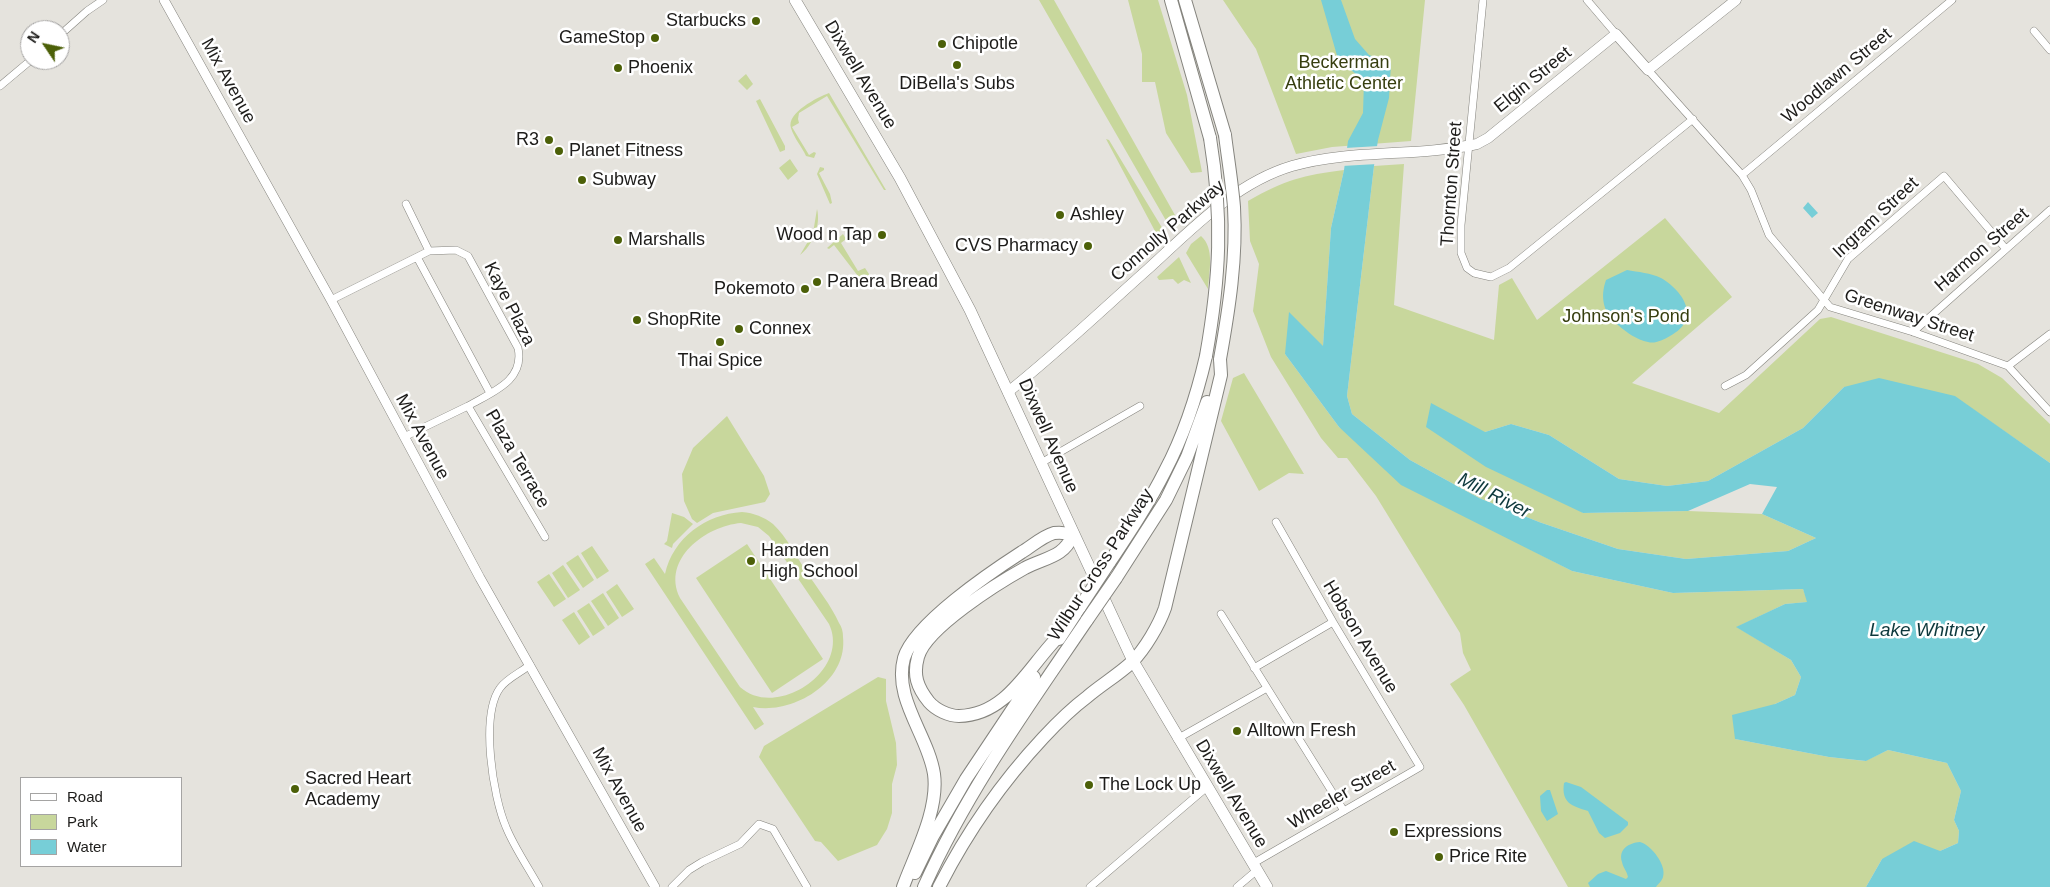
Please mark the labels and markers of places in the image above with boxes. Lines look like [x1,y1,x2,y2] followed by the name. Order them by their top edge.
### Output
[666,10,746,32] place label: Starbucks
[750,15,762,27] marker: Starbucks
[559,27,645,49] place label: GameStop
[649,32,661,44] marker: GameStop
[952,33,1018,55] place label: Chipotle
[936,38,948,50] marker: Chipotle
[628,57,693,79] place label: Phoenix
[951,59,963,71] marker: DiBella's Subs
[612,62,624,74] marker: Phoenix
[899,73,1015,95] place label: DiBella's Subs
[516,129,539,151] place label: R3
[543,134,555,146] marker: R3
[569,140,683,162] place label: Planet Fitness
[553,145,565,157] marker: Planet Fitness
[592,169,656,191] place label: Subway
[576,174,588,186] marker: Subway
[1070,204,1124,226] place label: Ashley
[1054,209,1066,221] marker: Ashley
[776,224,872,246] place label: Wood n Tap
[628,229,705,251] place label: Marshalls
[876,229,888,241] marker: Wood n Tap
[612,234,624,246] marker: Marshalls
[955,235,1078,257] place label: CVS Pharmacy
[1082,240,1094,252] marker: CVS Pharmacy
[827,271,938,293] place label: Panera Bread
[811,276,823,288] marker: Panera Bread
[714,278,795,300] place label: Pokemoto
[799,283,811,295] marker: Pokemoto
[647,309,721,331] place label: ShopRite
[631,314,643,326] marker: ShopRite
[749,318,811,340] place label: Connex
[733,323,745,335] marker: Connex
[714,336,726,348] marker: Thai Spice
[677,350,763,372] place label: Thai Spice
[761,540,858,582] place label: Hamden High School
[745,555,757,567] marker: Hamden High School
[1247,720,1356,742] place label: Alltown Fresh
[1231,725,1243,737] marker: Alltown Fresh
[305,768,411,811] place label: Sacred Heart Academy
[1099,774,1201,796] place label: The Lock Up
[1083,779,1095,791] marker: The Lock Up
[289,783,301,795] marker: Sacred Heart Academy
[1404,821,1502,843] place label: Expressions
[1388,826,1400,838] marker: Expressions
[1449,846,1527,868] place label: Price Rite
[1433,851,1445,863] marker: Price Rite

